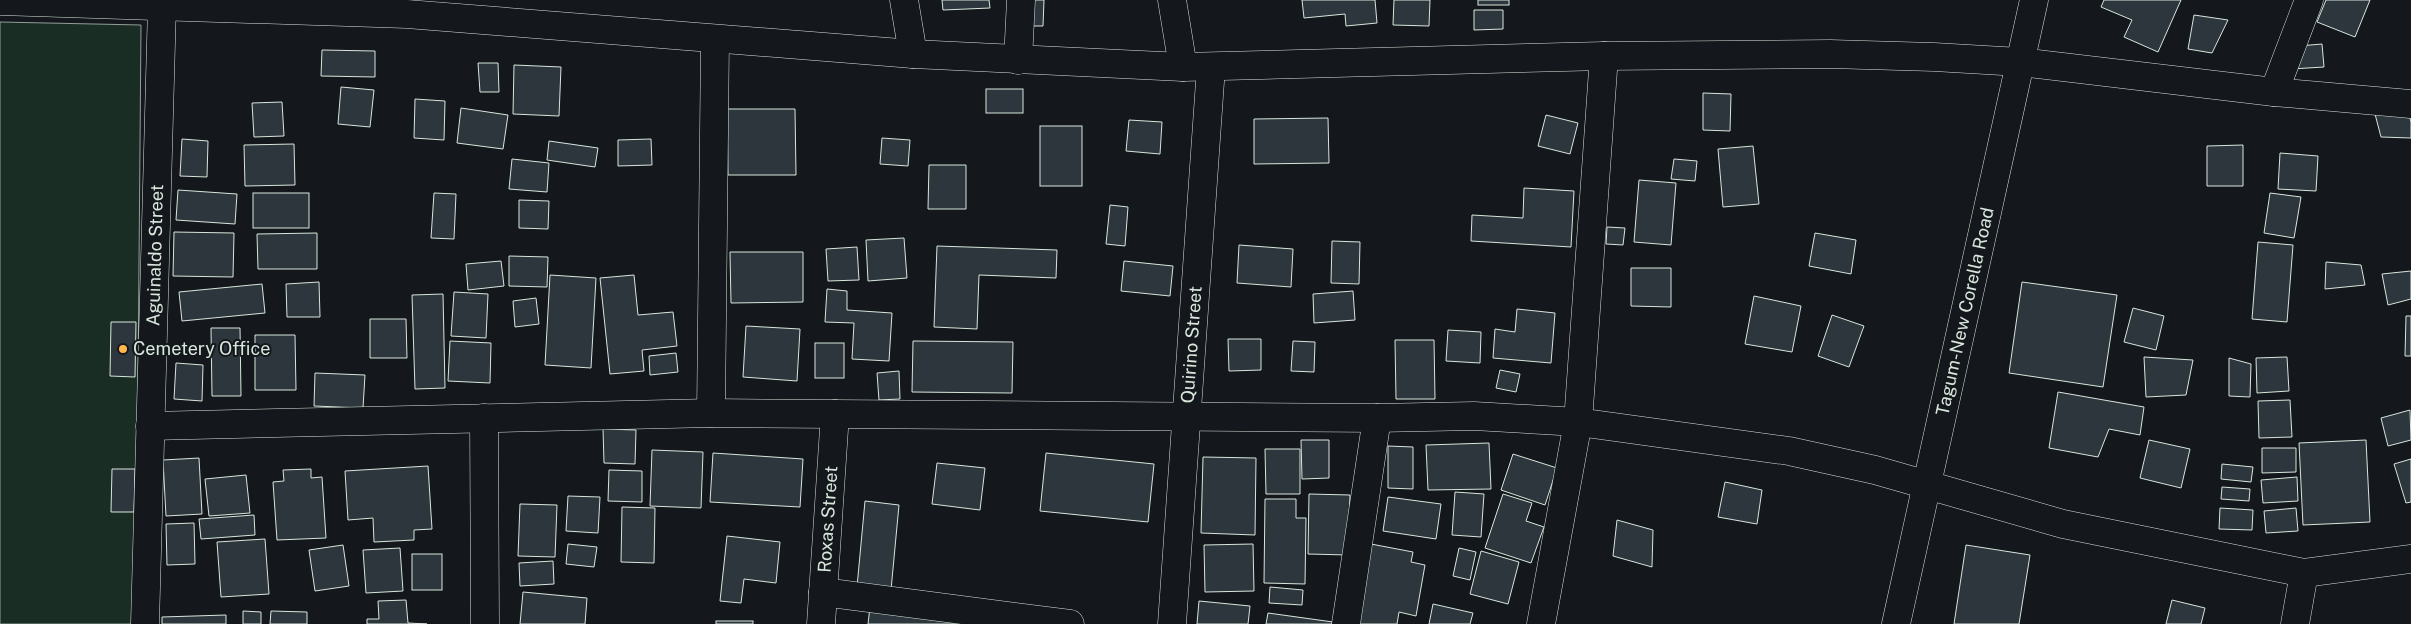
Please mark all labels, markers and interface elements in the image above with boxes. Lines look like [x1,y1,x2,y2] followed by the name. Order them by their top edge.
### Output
[142,184,167,326] street label: Aguinaldo Street
[1931,205,1998,418] street label: Tagum-New Corella Road
[1176,285,1206,404] street label: Quirino Street
[133,338,270,359] place label: Cemetery Office
[117,343,129,355] marker: Cemetery Office
[813,465,842,573] street label: Roxas Street

